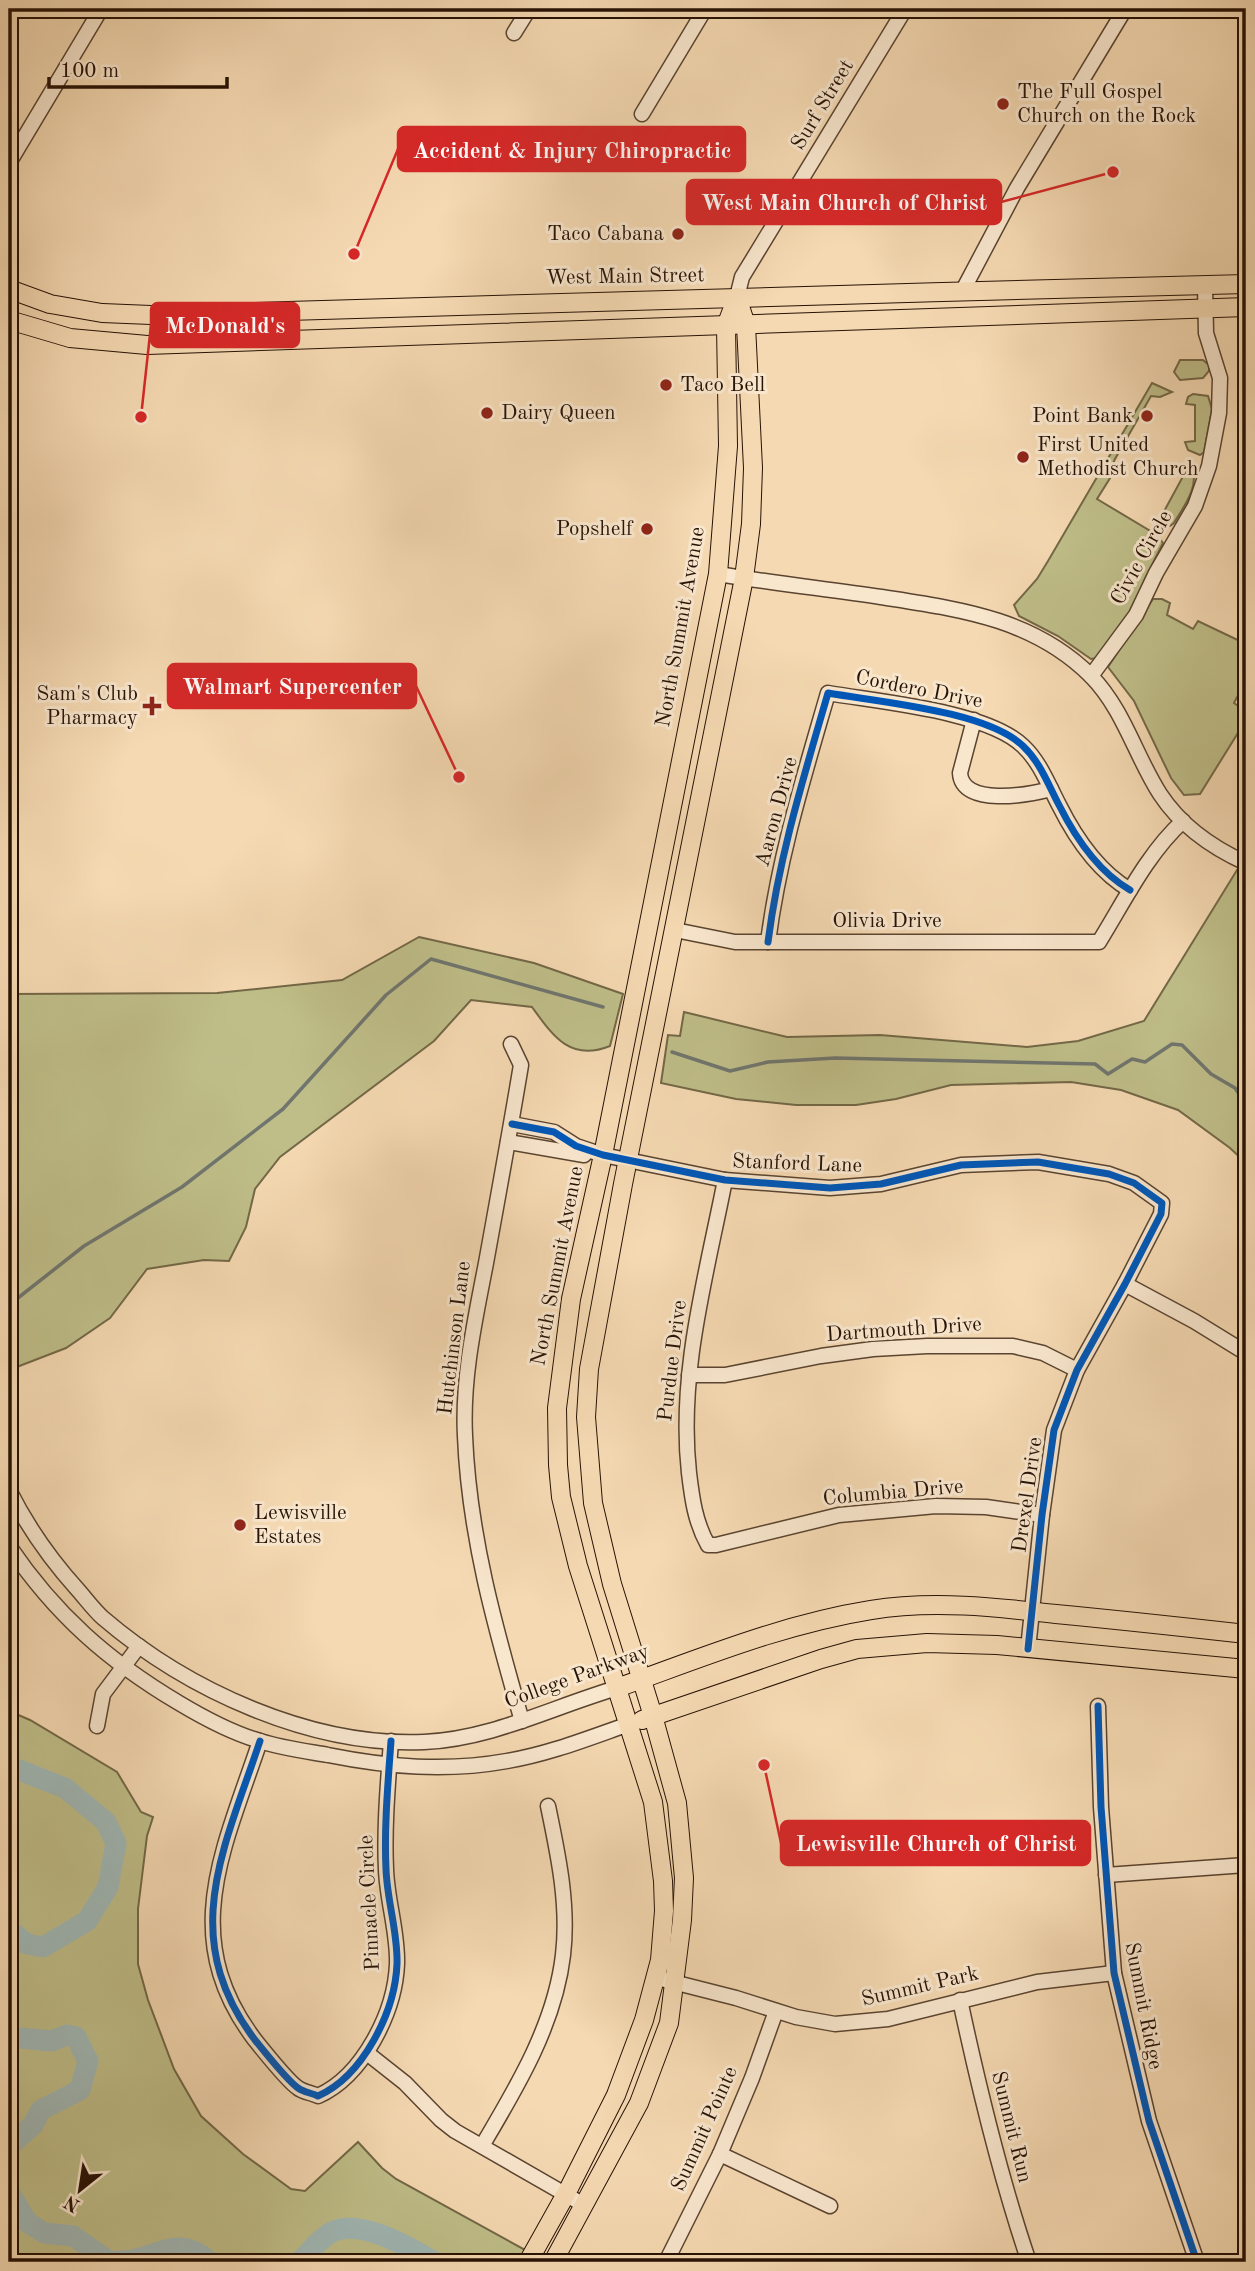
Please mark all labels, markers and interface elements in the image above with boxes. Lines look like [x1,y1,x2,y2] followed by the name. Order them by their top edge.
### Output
[49,46,228,90] scale bar
[788,56,858,154] street label: Surf Street
[60,61,119,82] text: 100 m
[1017,82,1196,127] place label: The Full Gospel Church on the Rock
[995,96,1011,112] marker: The Full Gospel Church on the Rock
[398,127,745,171] callout: Accident & Injury Chiropractic
[413,140,731,163] text: Accident & Injury Chiropractic
[687,180,1001,224] callout: West Main Church of Christ
[701,192,987,215] text: West Main Church of Christ
[547,224,664,245] place label: Taco Cabana
[670,226,686,242] marker: Taco Cabana
[545,265,705,289] street label: West Main Street
[151,303,299,347] callout: McDonald's
[165,315,285,338] text: McDonald's
[680,375,766,396] place label: Taco Bell
[658,377,674,393] marker: Taco Bell
[501,403,616,424] place label: Dairy Queen
[479,405,495,421] marker: Dairy Queen
[1032,406,1133,427] place label: Point Bank
[1139,408,1155,424] marker: Point Bank
[1037,435,1198,480] place label: First United Methodist Church
[1015,449,1031,465] marker: First United Methodist Church
[1108,507,1176,609] street label: Civic Circle
[556,519,634,540] place label: Popshelf
[639,521,655,537] marker: Popshelf
[653,525,709,729] street label: North Summit Avenue
[168,664,416,708] callout: Walmart Supercenter
[854,667,984,713] street label: Cordero Drive
[182,676,402,699] text: Walmart Supercenter
[36,684,138,729] place label: Sam's Club Pharmacy
[144,698,160,714] marker: Sam's Club Pharmacy
[752,755,802,869] street label: Aaron Drive
[832,911,942,932] street label: Olivia Drive
[732,1151,862,1177] street label: Stanford Lane
[528,1164,588,1368] street label: North Summit Avenue
[435,1260,475,1416] street label: Hutchinson Lane
[655,1299,691,1423] street label: Purdue Drive
[825,1314,983,1346] street label: Dartmouth Drive
[1009,1436,1047,1554] street label: Drexel Drive
[822,1476,964,1510] street label: Columbia Drive
[254,1503,347,1548] place label: Lewisville Estates
[232,1517,248,1533] marker: Lewisville Estates
[502,1641,652,1713] street label: College Parkway
[781,1821,1090,1865] callout: Lewisville Church of Christ
[795,1833,1077,1856] text: Lewisville Church of Christ
[356,1834,384,1972] street label: Pinnacle Circle
[1120,1941,1166,2071] street label: Summit Ridge
[859,1963,981,2011] street label: Summit Park
[668,2063,742,2195] street label: Summit Pointe
[987,2069,1035,2185] street label: Summit Run
[46,2156,116,2226] north arrow
[61,2190,84,2214] text: N

